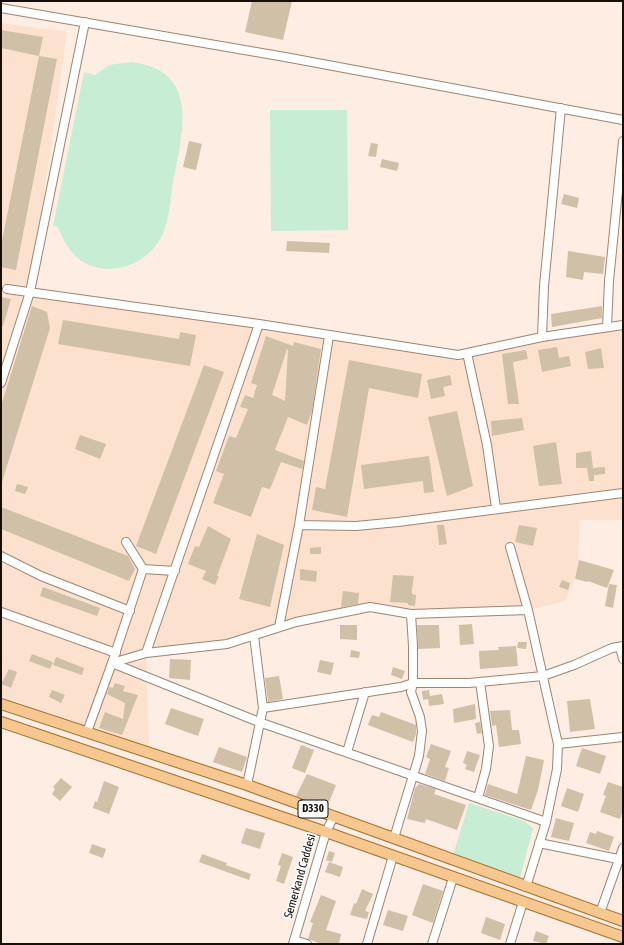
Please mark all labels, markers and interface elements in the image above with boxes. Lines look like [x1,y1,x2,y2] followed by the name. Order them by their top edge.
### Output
[298,800,328,818] road number: D330
[281,832,319,920] street label: Semerkand Caddesi

